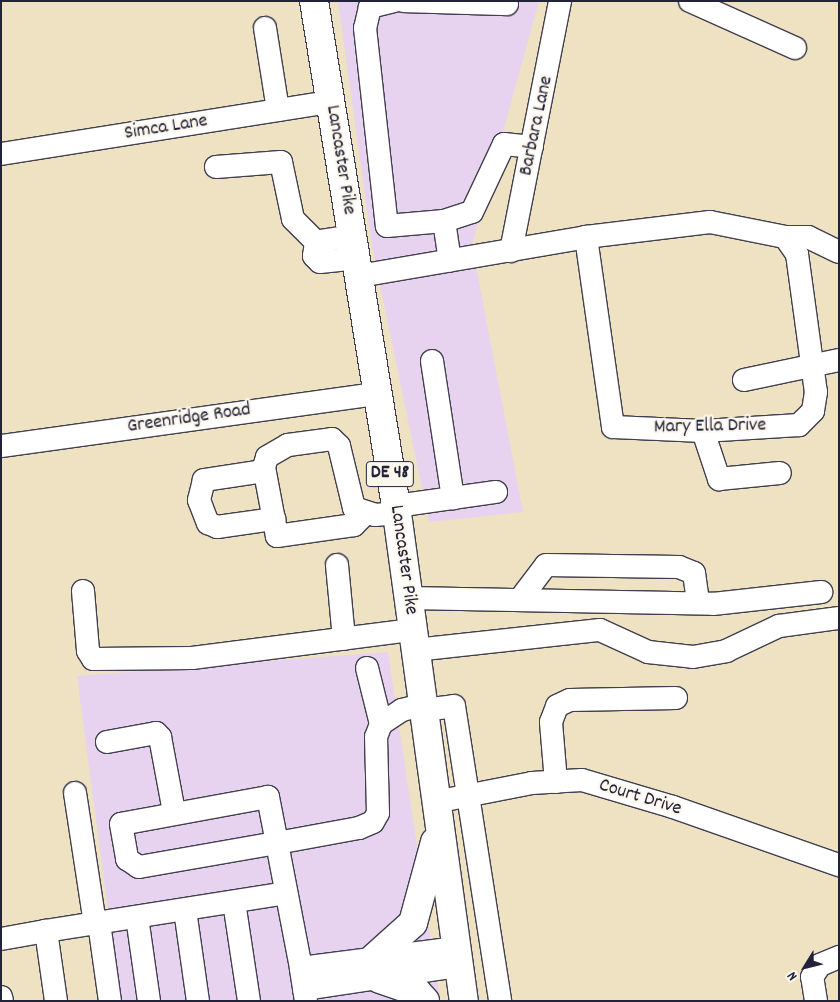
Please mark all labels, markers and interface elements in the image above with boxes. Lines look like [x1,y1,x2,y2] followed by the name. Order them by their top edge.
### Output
[515,74,559,178] street label: Barbara Lane
[320,104,360,216] street label: Lancaster Pike
[123,110,209,146] street label: Simca Lane
[126,398,252,440] street label: Greenridge Road
[654,414,766,440] street label: Mary Ella Drive
[365,458,415,490] road number: DE 48
[383,504,423,616] street label: Lancaster Pike
[596,774,684,822] street label: Court Drive
[780,942,830,992] north arrow
[783,967,803,985] text: N

